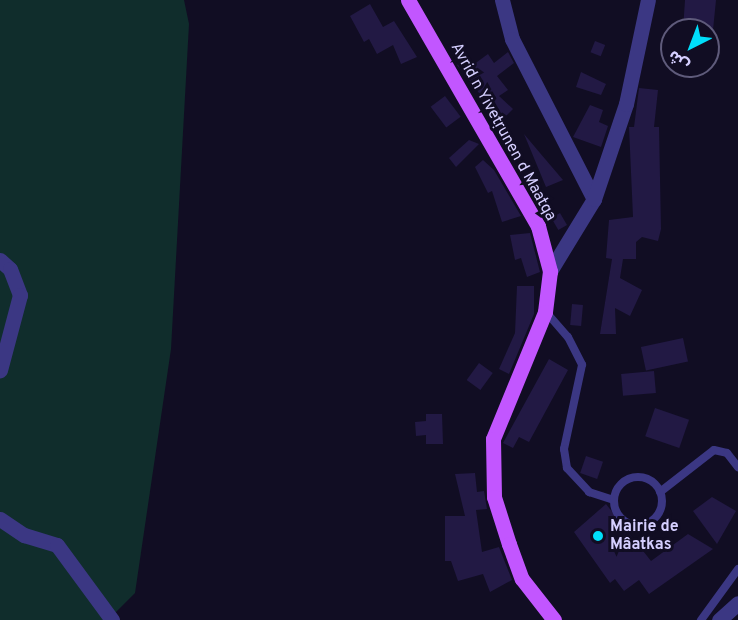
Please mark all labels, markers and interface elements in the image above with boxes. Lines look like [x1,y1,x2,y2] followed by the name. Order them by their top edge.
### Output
[660,18,720,78] north arrow
[446,39,560,225] street label: Avrid n Yivetṛunen d Maatqa
[664,45,694,75] text: ش
[610,517,679,555] place label: Mairie de Mâatkas
[591,529,605,543] marker: Mairie de Mâatkas

